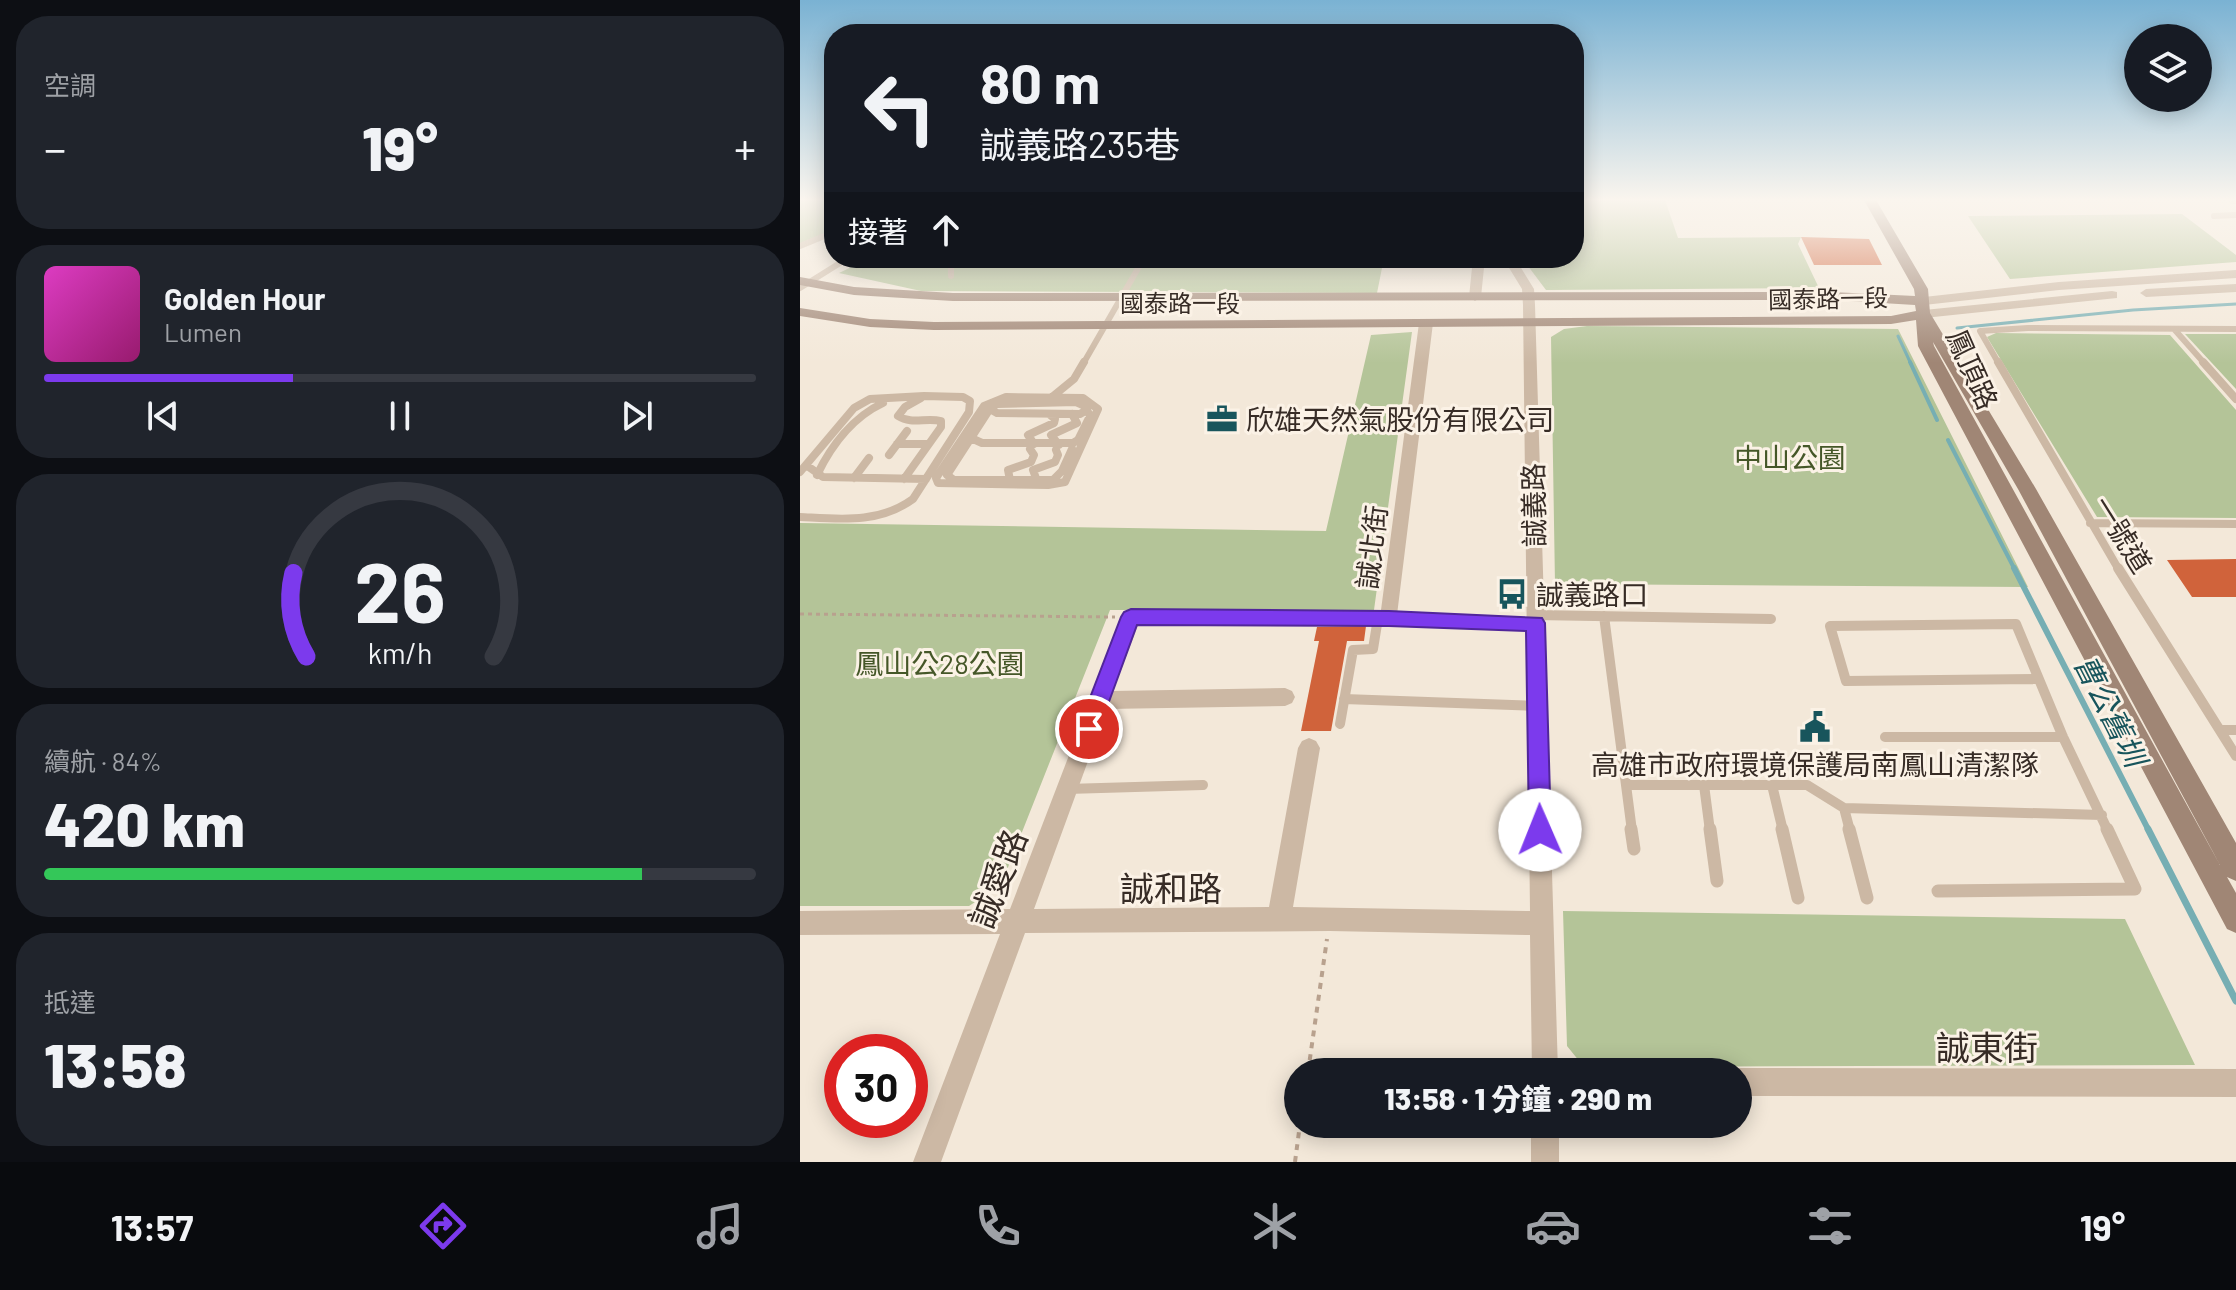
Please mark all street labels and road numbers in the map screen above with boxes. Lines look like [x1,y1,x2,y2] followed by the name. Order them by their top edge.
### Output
[1768,282,1888,314] street label: 國泰路一段
[1120,288,1240,317] street label: 國泰路一段
[1940,324,2006,414] street label: 鳳頂路
[1515,463,1551,547] street label: 誠義路
[2086,489,2160,579] street label: 一號道
[1349,503,1393,591] street label: 誠北街
[960,823,1034,933] street label: 誠愛路
[1120,867,1222,908] street label: 誠和路
[1936,1026,2038,1067] street label: 誠東街

